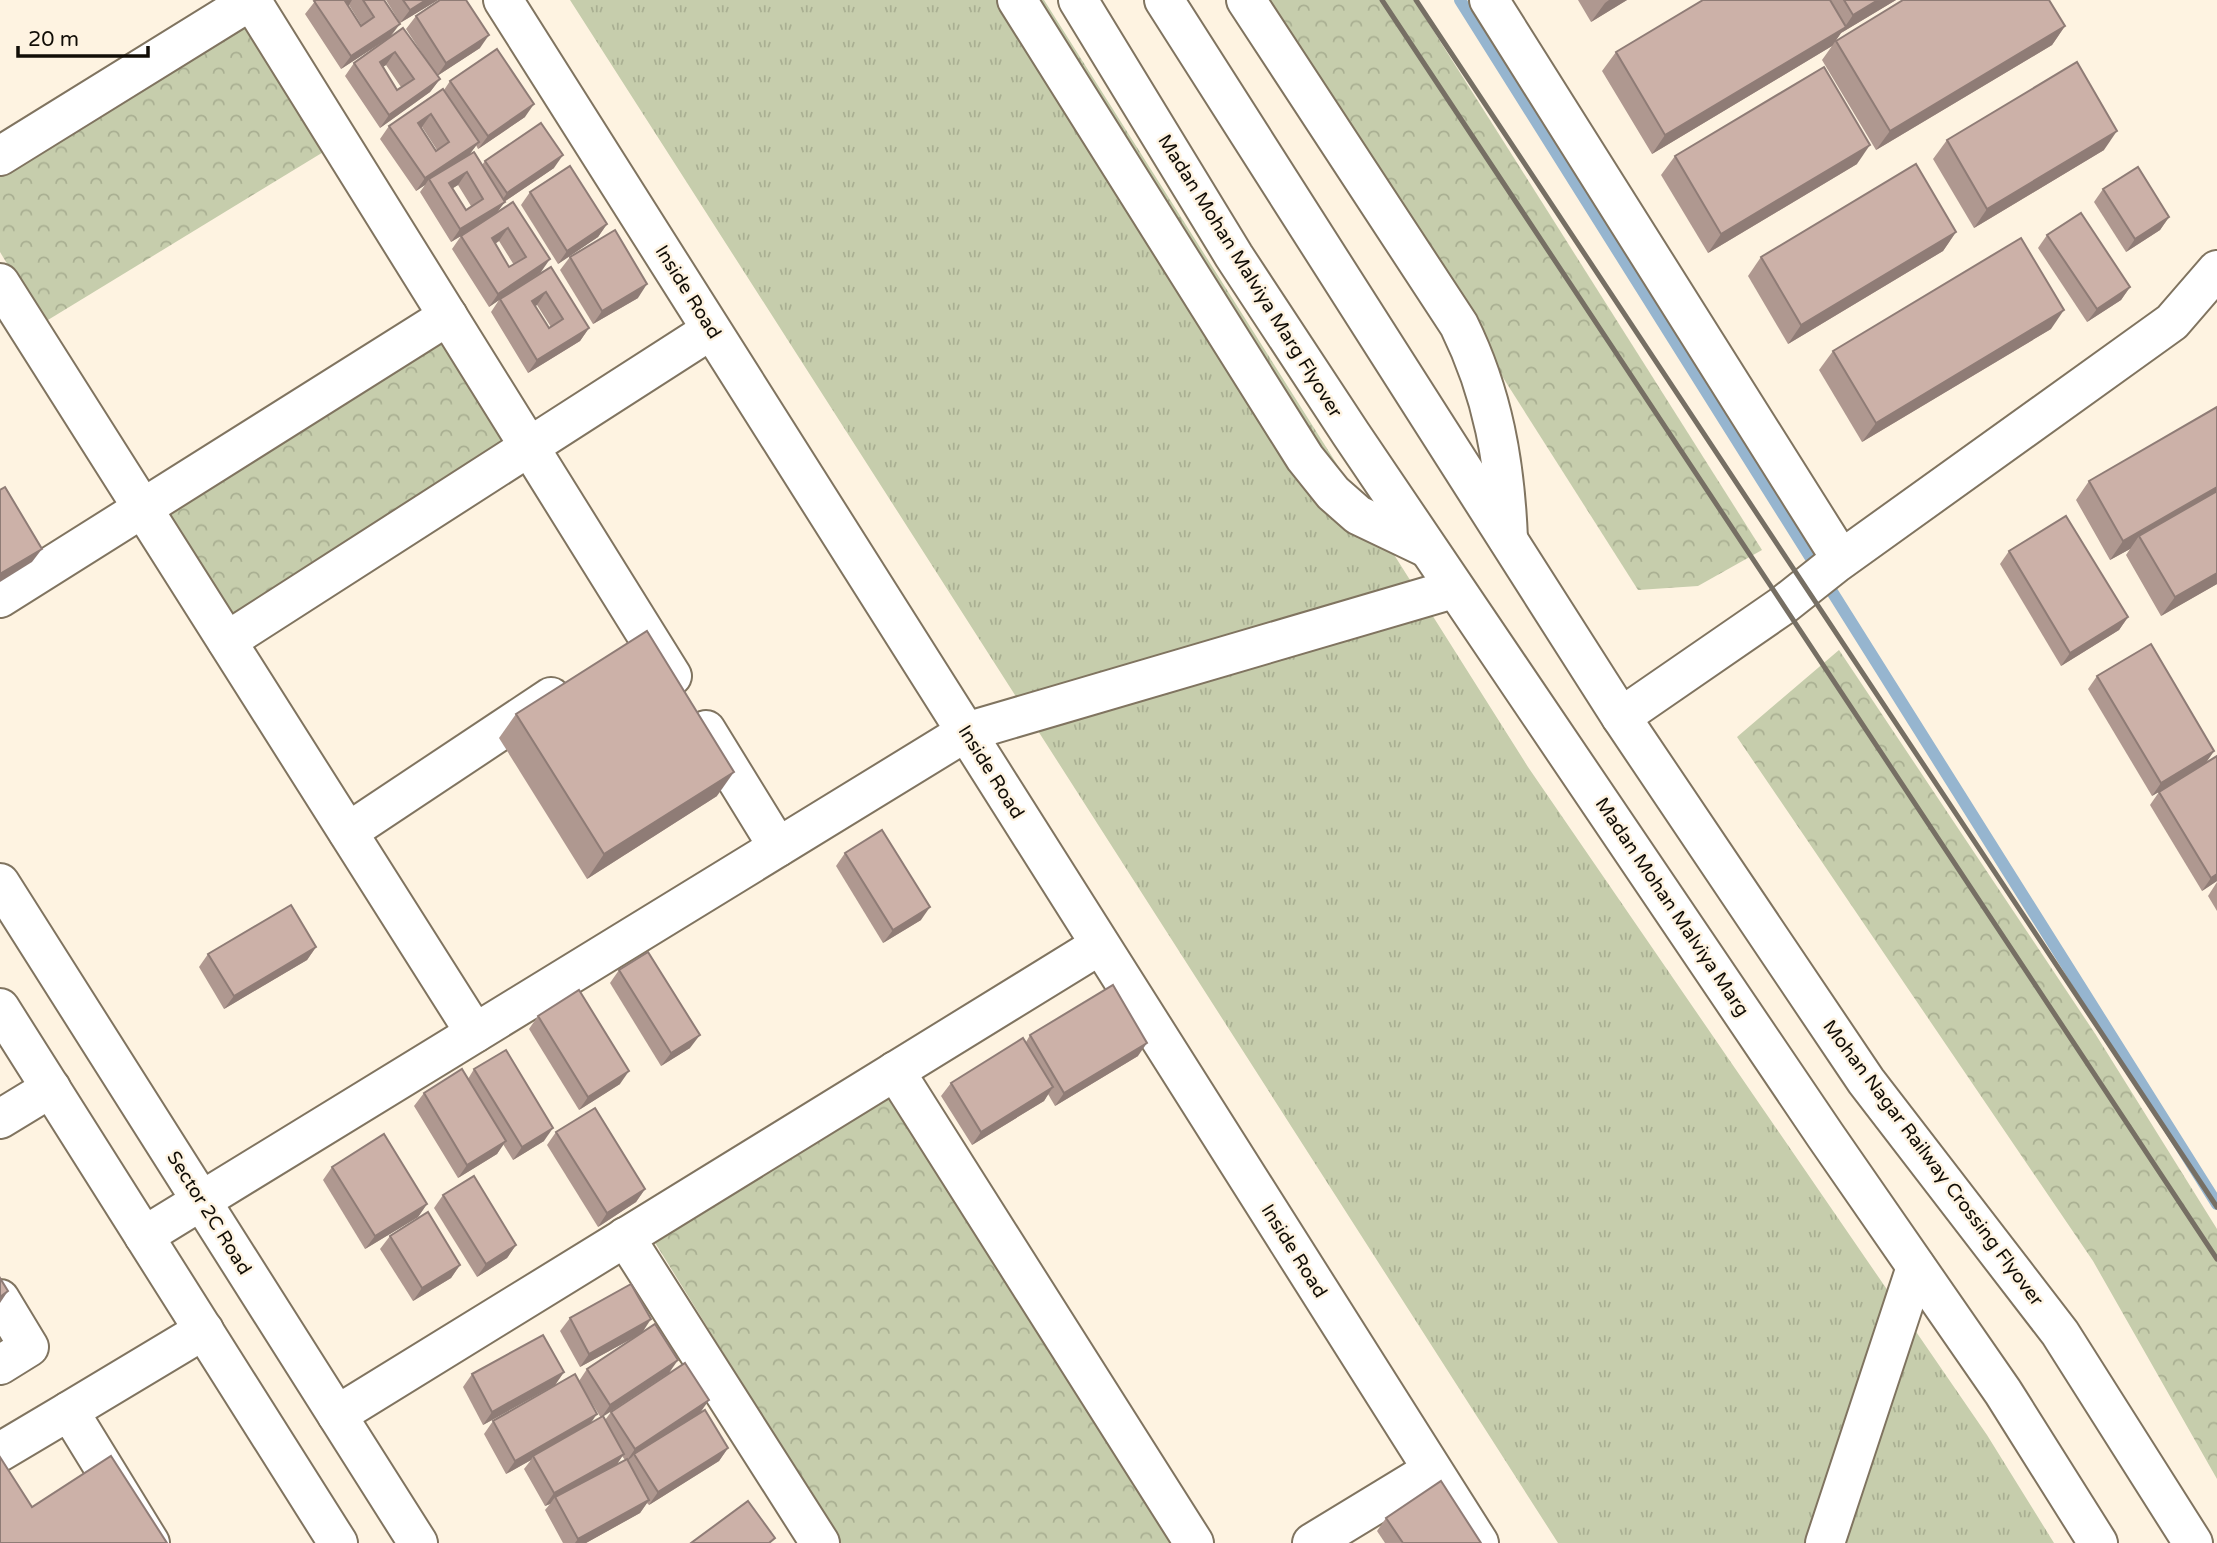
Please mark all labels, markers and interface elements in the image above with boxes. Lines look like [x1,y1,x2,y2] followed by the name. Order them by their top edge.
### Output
[18,14,147,58] scale bar
[28,27,79,52] text: 20 m
[1153,130,1347,422] street label: Madan Mohan Malviya Marg Flyover
[651,241,725,343] street label: Inside Road
[954,721,1028,823] street label: Inside Road
[1590,794,1754,1020] street label: Madan Mohan Malviya Marg
[1818,1016,2048,1311] street label: Mohan Nagar Railway Crossing Flyover
[162,1147,256,1279] street label: Sector 2C Road
[1257,1200,1331,1302] street label: Inside Road

